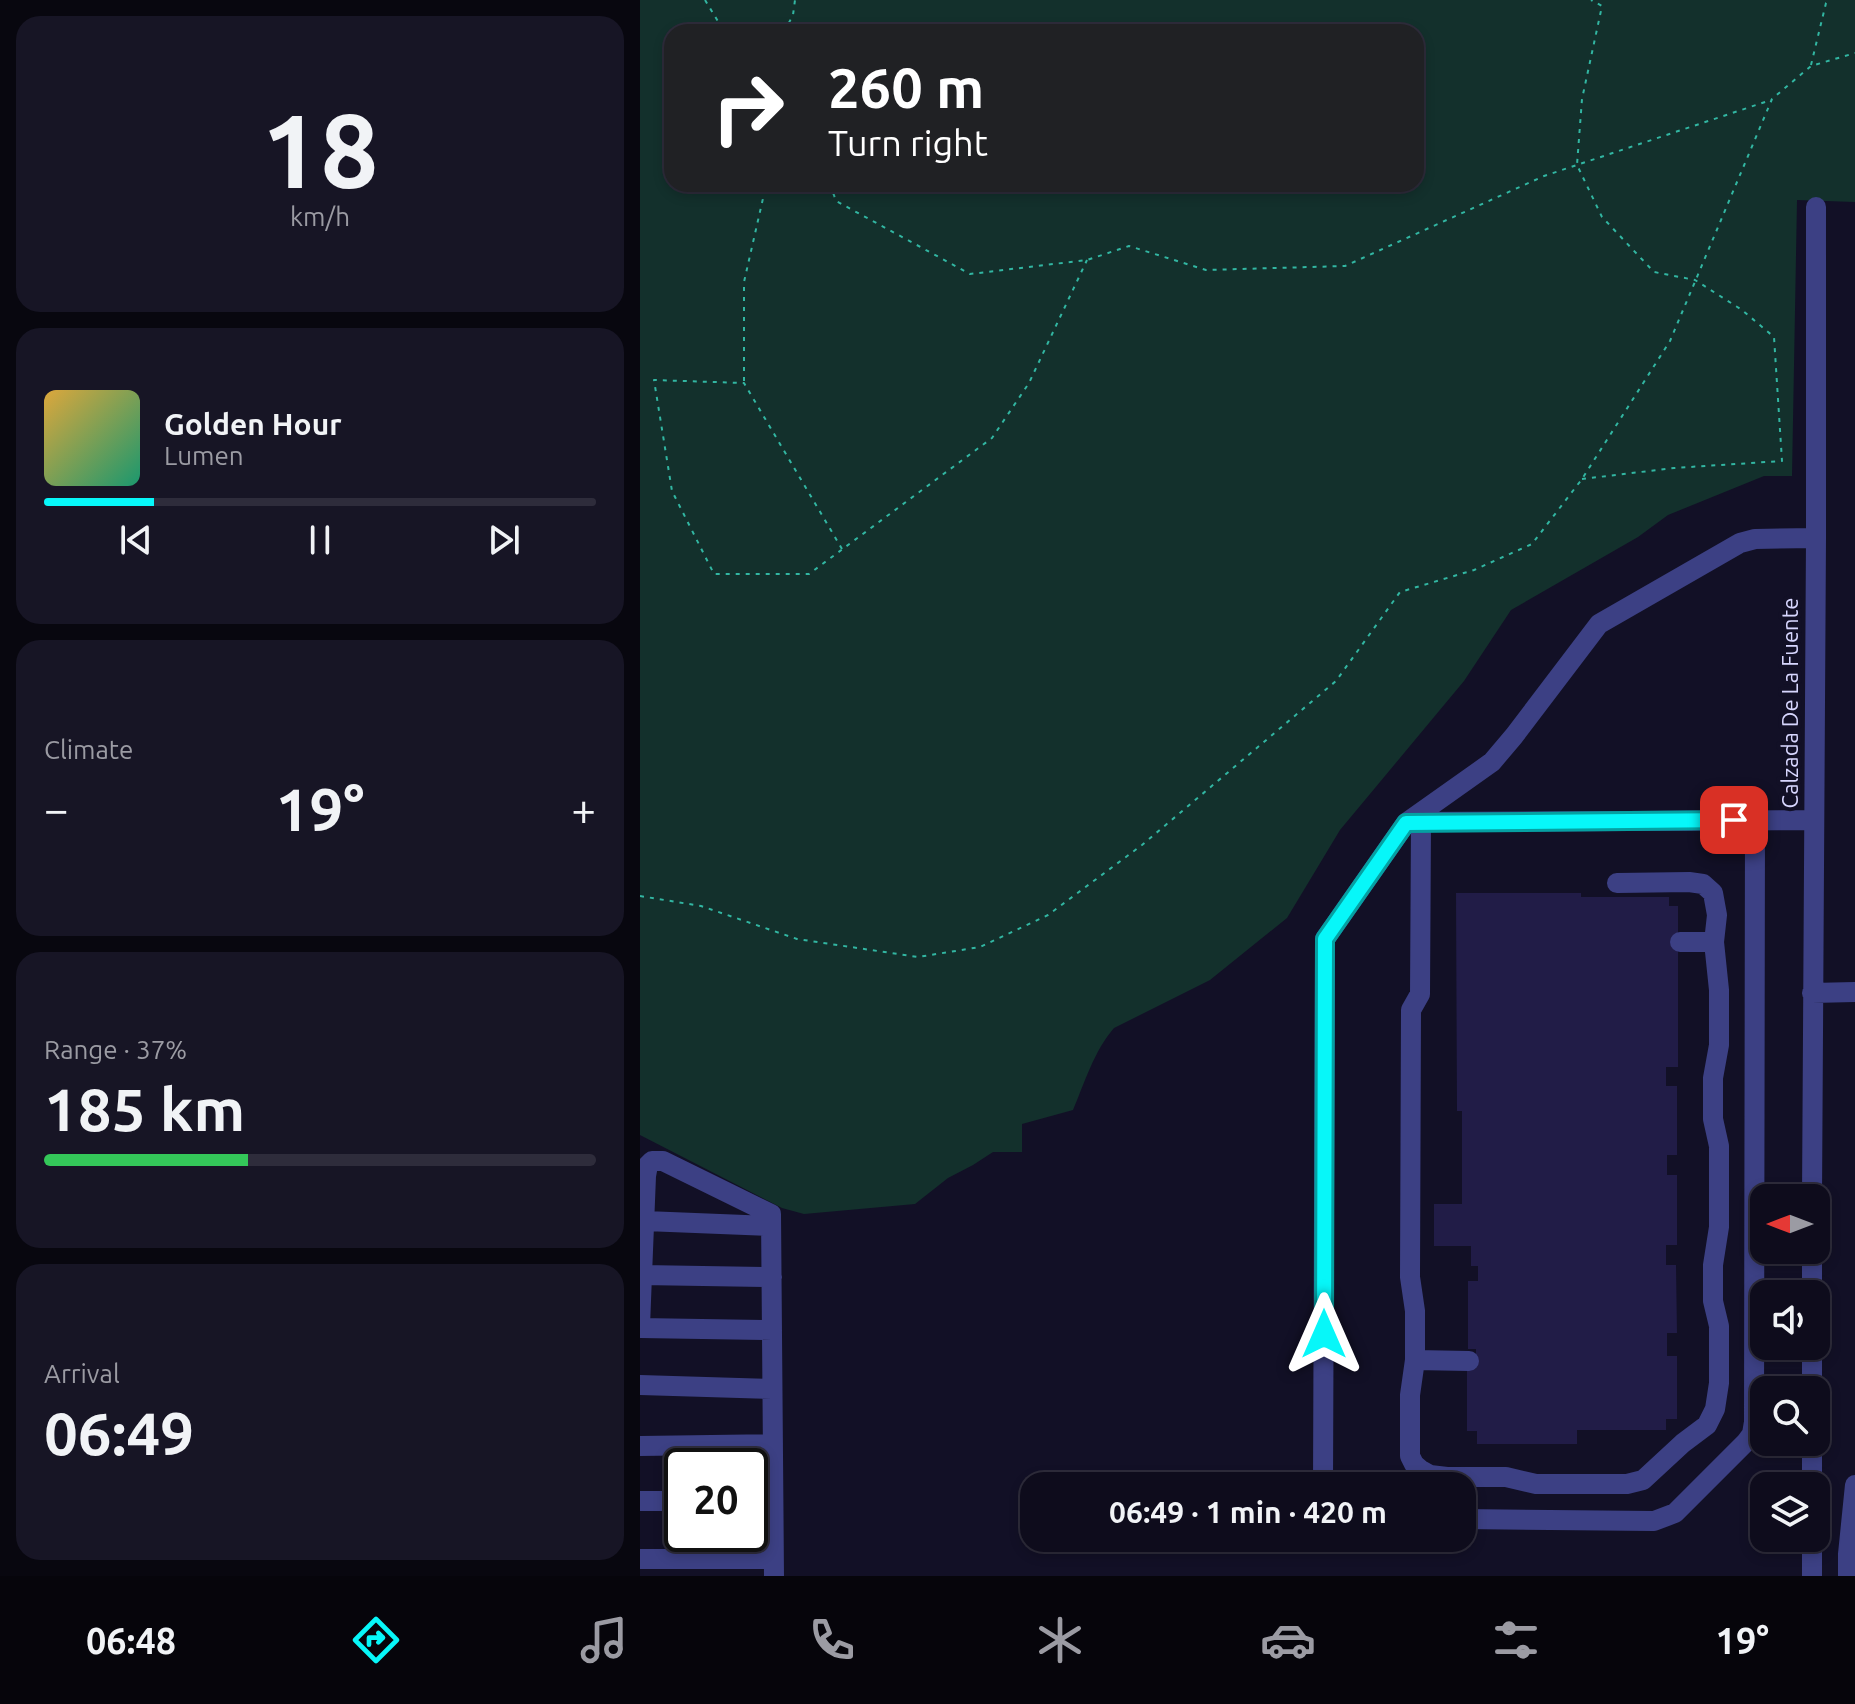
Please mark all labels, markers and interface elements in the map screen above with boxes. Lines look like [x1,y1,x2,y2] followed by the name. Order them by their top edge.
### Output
[696,56,800,160] icon: right
[828,56,984,119] text: 260 m
[261,91,379,208] text: 18
[828,122,988,163] text: Turn right
[290,202,350,231] text: km/h
[164,407,342,441] text: Golden Hour
[164,441,244,470] text: Lumen
[114,518,158,562] icon: previous
[298,518,342,562] icon: pause
[482,518,526,562] icon: next
[1777,598,1802,808] street label: Calzada De La Fuente
[44,735,133,764] text: Climate
[276,775,364,842] text: 19°
[44,784,69,833] text: −
[571,784,596,833] text: +
[1700,786,1768,854] pin
[1712,798,1756,842] icon: arrive
[44,1035,187,1064] text: Range · 37%
[44,1075,245,1142] text: 185 km
[1750,1184,1830,1264] north arrow
[1750,1184,1830,1552] map controls
[1750,1280,1830,1360] button: sound
[1282,1292,1366,1376] position arrow
[44,1359,120,1388] text: Arrival
[1750,1376,1830,1456] button: search
[44,1399,194,1466] text: 06:49
[664,1448,768,1552] speed limit sign: 20
[1750,1472,1830,1552] button: layers
[1109,1495,1387,1529] text: 06:49 · 1 min · 420 m
[348,1612,404,1668] icon: directions
[576,1612,632,1668] icon: music
[804,1612,860,1668] icon: phone
[1032,1612,1088,1668] icon: climate
[1260,1612,1316,1668] icon: car
[1488,1612,1544,1668] icon: filters
[86,1620,176,1661] text: 06:48
[1716,1620,1769,1661] text: 19°

